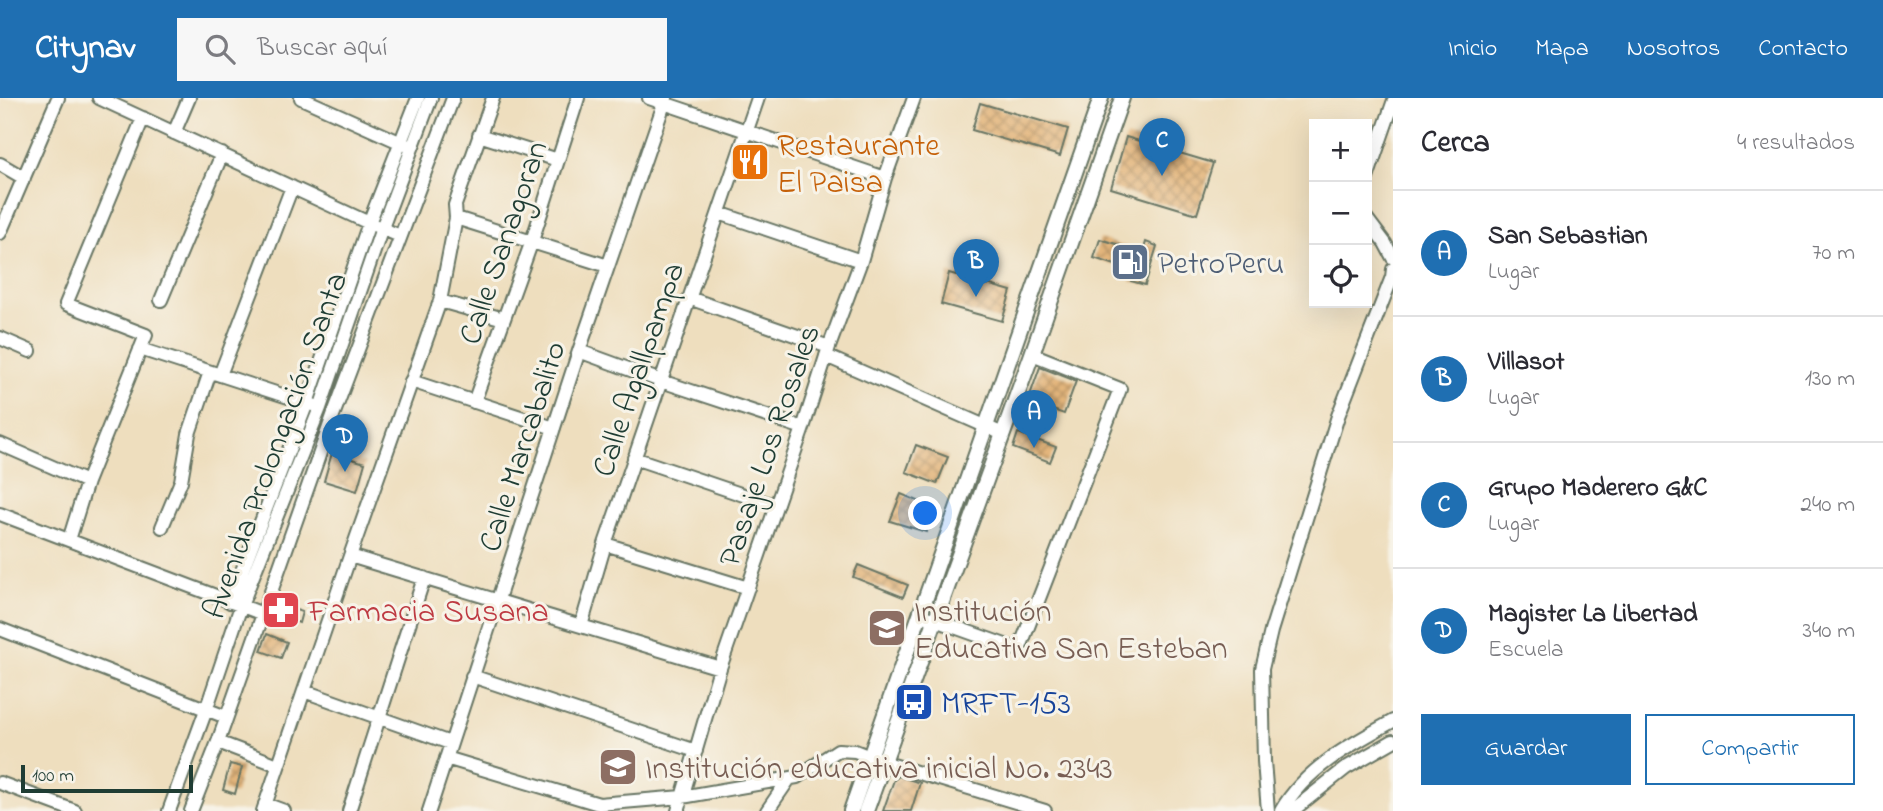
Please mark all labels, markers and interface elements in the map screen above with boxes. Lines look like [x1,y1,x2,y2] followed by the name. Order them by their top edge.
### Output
[177,18,667,81] search box
[35,25,135,73] text: Citynav
[201,30,239,68] icon: search
[257,30,387,68] text: Buscar aquí
[1448,32,1497,67] text: Inicio
[1535,32,1589,67] text: Mapa
[1627,32,1720,67] text: Nosotros
[1758,32,1848,67] text: Contacto
[1139,118,1185,176] pin: C
[1309,119,1372,308] map controls
[1309,119,1372,182] button: +
[1421,122,1490,166] text: Cerca
[777,124,940,208] place label: Restaurante El Paisa
[1737,127,1855,160] text: 4 resultados
[448,135,562,351] street label: Calle Sanagoran
[729,141,771,183] restaurant icon: Restaurante El Paisa
[1309,182,1372,245] button: −
[1488,218,1648,256] text: San Sebastian
[1437,237,1451,270] text: A
[1812,237,1855,270] text: 70 m
[953,239,999,297] pin: B
[1109,241,1151,283] fuel station icon: PetroPeru
[1157,242,1284,289] place label: PetroPeru
[1309,245,1372,308] button: locate
[582,256,699,484] street label: Calle Agallpampa
[1488,256,1540,289] text: Lugar
[193,266,362,626] street label: Avenida Prolongación Santa
[708,319,835,573] street label: Pasaje Los Rosales
[468,336,580,558] street label: Calle Marcabalito
[1488,344,1564,382] text: Villasot
[1436,363,1452,396] text: B
[1805,363,1855,396] text: 130 m
[1488,382,1540,415] text: Lugar
[1011,390,1057,448] pin: A
[322,414,368,472] pin: D
[1488,470,1708,508] text: Grupo Maderero G&C
[1438,489,1450,522] text: C
[1801,489,1855,522] text: 240 m
[908,496,942,530] your location
[1488,508,1540,541] text: Lugar
[260,589,302,631] pharmacy icon: Farmacia Susana
[307,590,549,637] place label: Farmacia Susana
[914,590,1228,674] place label: Institución Educativa San Esteban
[1488,596,1698,634] text: Magister La Libertad
[866,607,908,649] school or university icon: Institución Educativa San Esteban
[1436,615,1452,648] text: D
[1802,615,1855,648] text: 340 m
[1488,634,1564,667] text: Escuela
[893,681,935,723] bus stop icon: MRFT-153
[941,682,1071,729] place label: MRFT-153
[1421,714,1631,785] button: Guardar
[1645,714,1855,785] button: Compartir
[597,746,639,788] school or university icon: Institución educativa inicial No. 2343
[645,747,1113,794] place label: Institución educativa inicial No. 2343
[21,762,192,794] scale bar
[32,763,74,790] text: 100 m

